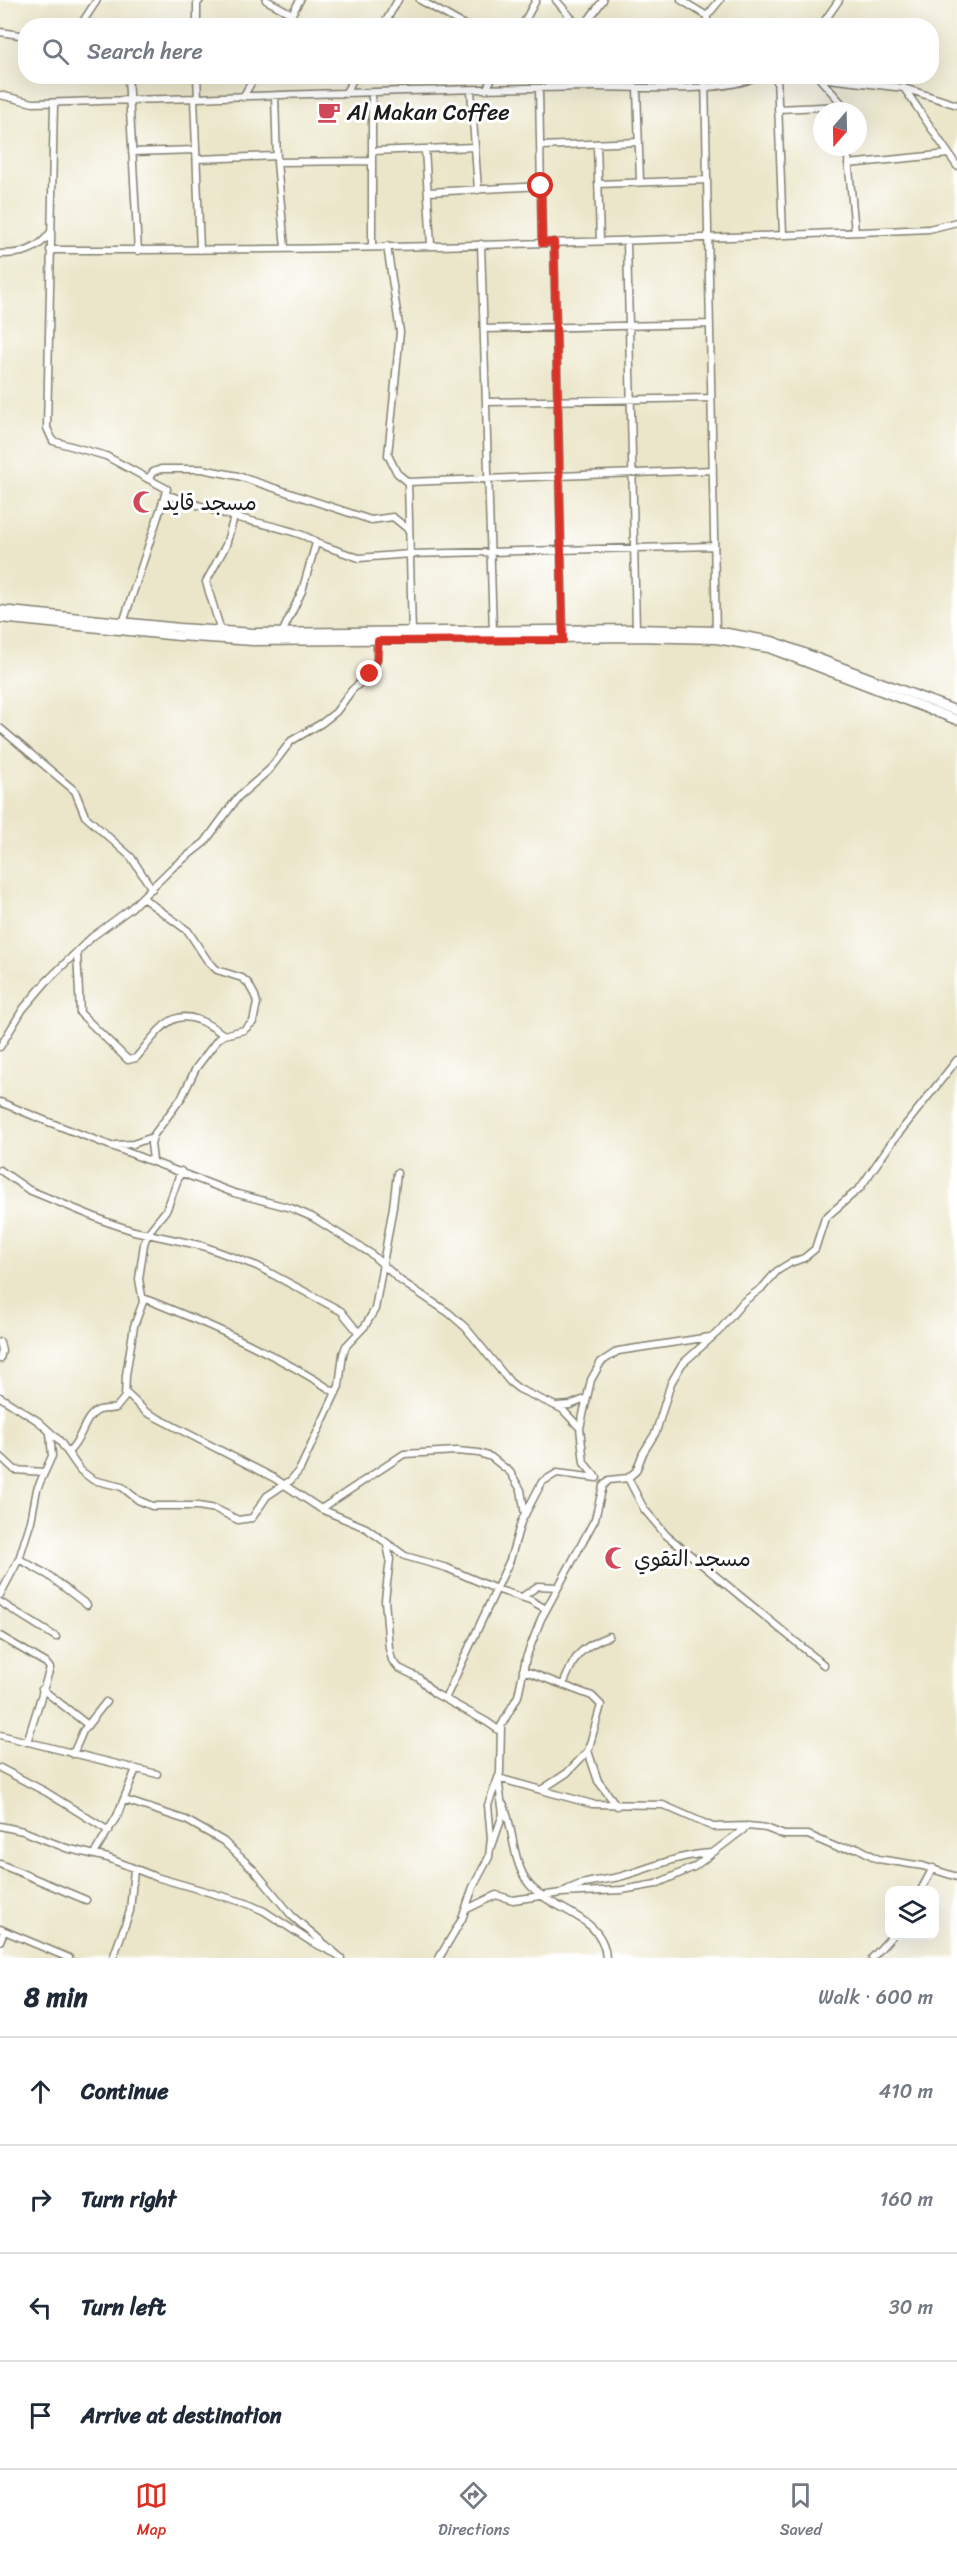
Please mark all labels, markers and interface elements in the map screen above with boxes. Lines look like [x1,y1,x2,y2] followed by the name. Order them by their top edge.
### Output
[18,18,939,84] search box
[87,32,203,71] text: Search here
[39,35,72,68] icon: search
[346,93,510,132] place label: Al Makan Coffee
[316,99,342,125] cafe icon: Al Makan Coffee
[813,102,867,156] north arrow
[527,172,553,198] route start
[162,483,257,522] place label: مسجد قايد
[131,489,157,515] mosque icon: مسجد قايد
[356,660,382,686] route end
[634,1539,751,1578] place label: مسجد التقوي
[603,1545,629,1571] mosque icon: مسجد التقوي
[885,1886,939,1940] map controls
[885,1886,939,1940] button: layers
[24,1974,88,2020] text: 8 min
[818,1980,933,2015] text: Walk · 600 m
[81,2072,169,2111] text: Continue
[879,2074,933,2109] text: 410 m
[24,2075,57,2108] icon: ahead
[81,2180,176,2219] text: Turn right
[880,2182,933,2217] text: 160 m
[24,2183,57,2216] icon: right
[81,2288,166,2327] text: Turn left
[889,2290,933,2325] text: 30 m
[24,2291,57,2324] icon: left
[81,2396,282,2435] text: Arrive at destination
[24,2399,57,2432] icon: arrive
[135,2479,168,2544] tab: Map
[438,2479,510,2544] tab: Directions
[780,2479,822,2544] tab: Saved

